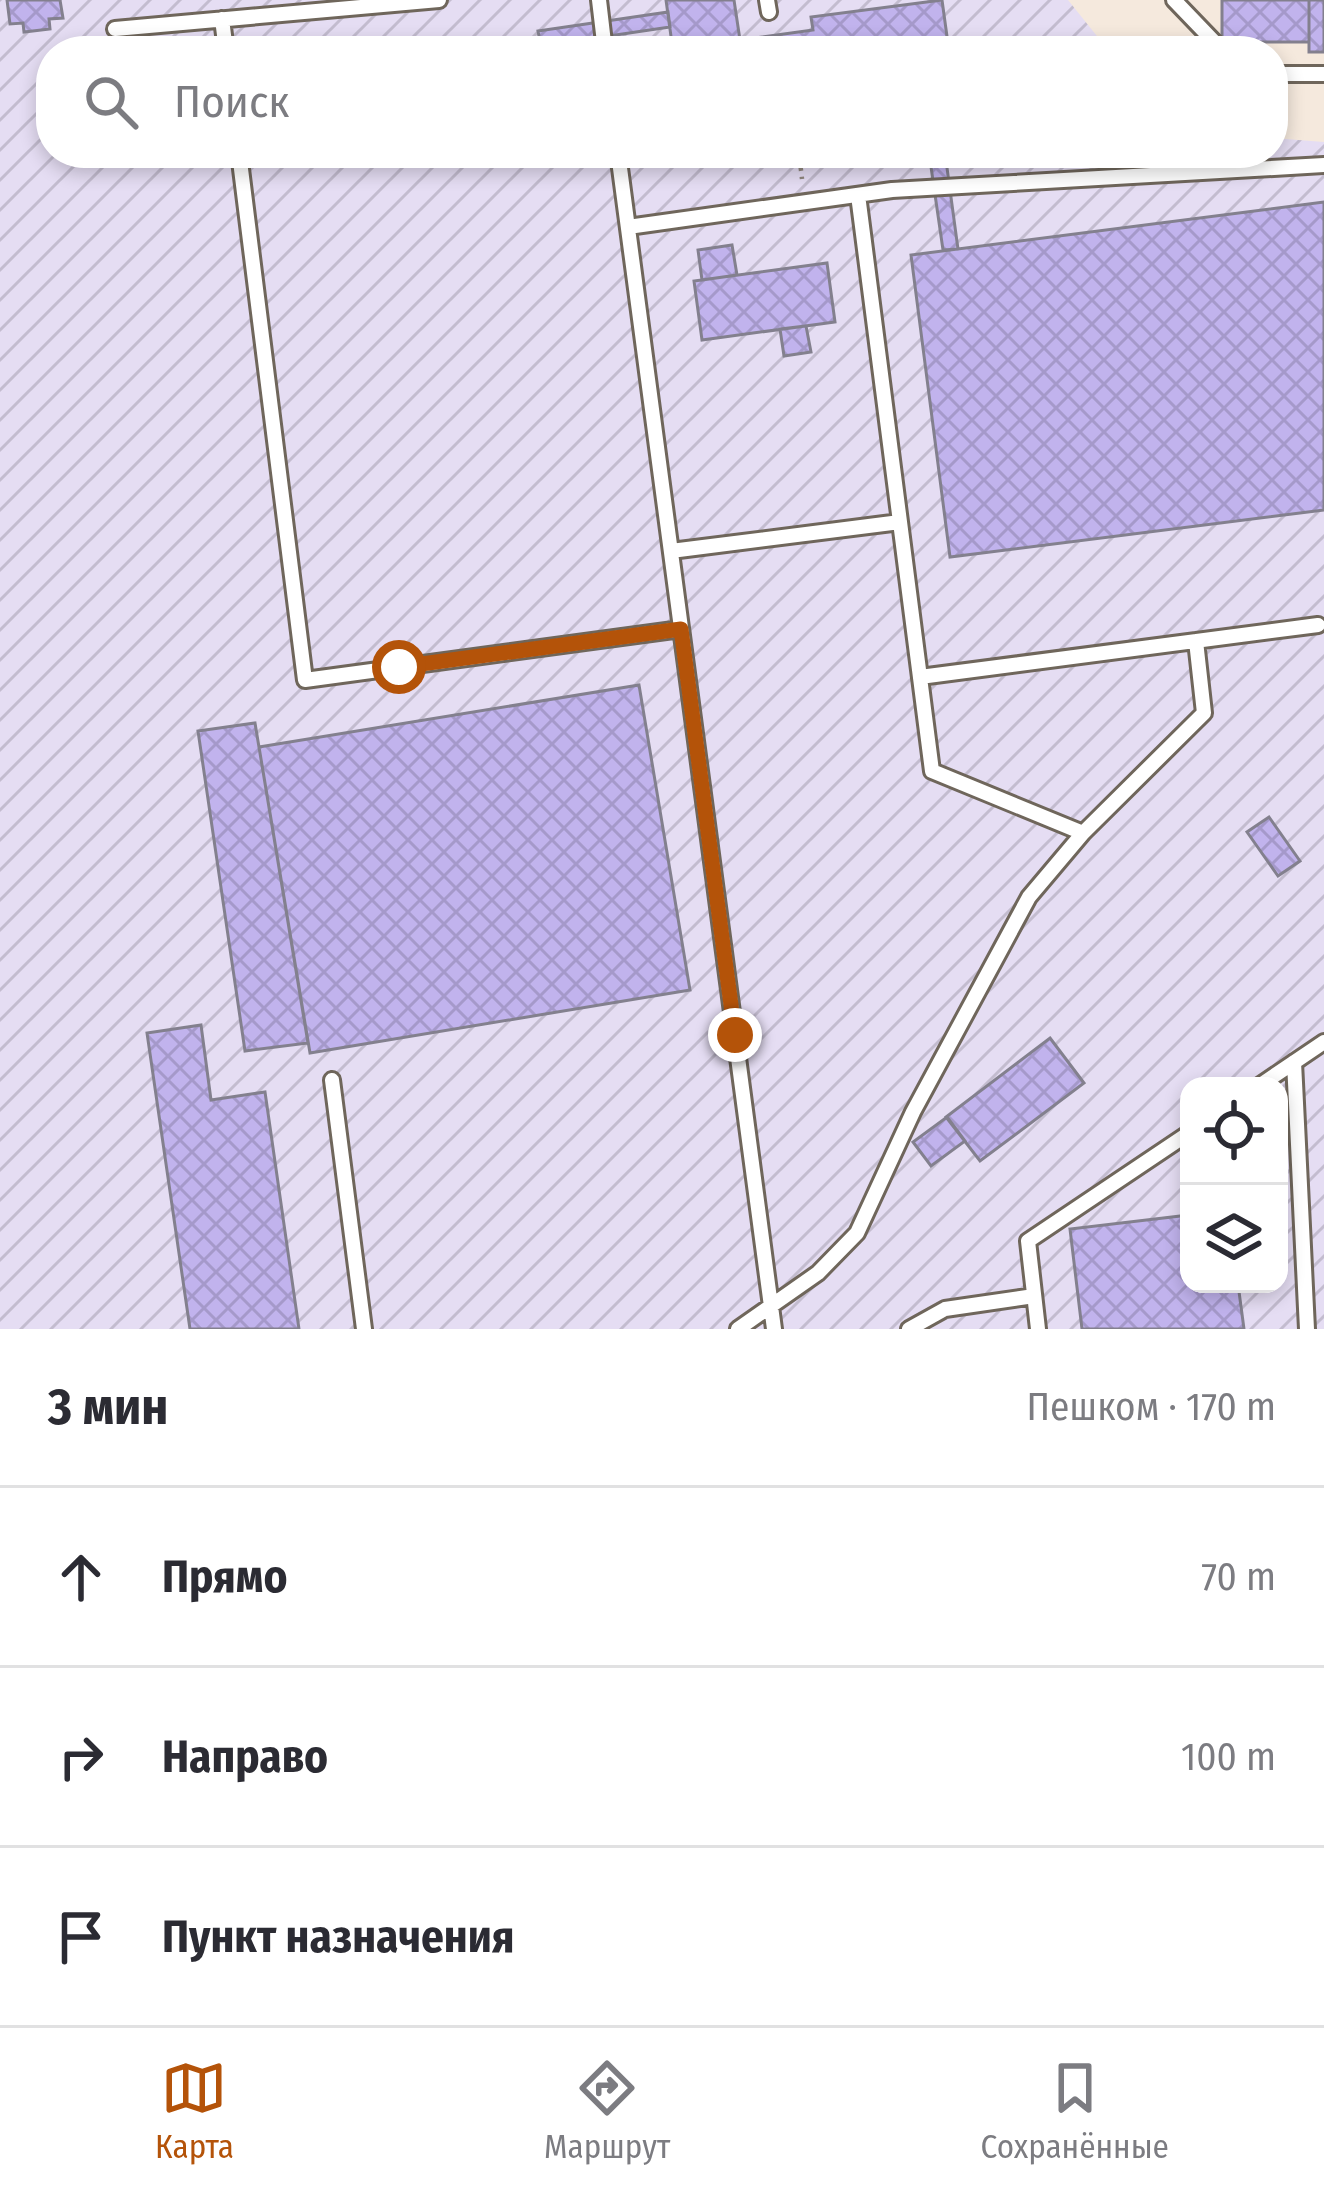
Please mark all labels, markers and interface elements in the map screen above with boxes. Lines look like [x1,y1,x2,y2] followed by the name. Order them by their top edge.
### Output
[36,36,1288,168] search box
[78,69,144,135] icon: search
[174,75,289,129] text: Поиск
[372,640,426,694] route start
[708,1008,762,1062] route end
[1180,1077,1288,1293] map controls
[1180,1077,1288,1185] button: locate
[1180,1185,1288,1293] button: layers
[48,1376,168,1438] text: 3 мин
[1027,1384,1276,1430] text: Пешком · 170 m
[48,1544,114,1610] icon: ahead
[162,1550,287,1604] text: Прямо
[1201,1554,1276,1600] text: 70 m
[48,1724,114,1790] icon: right
[162,1730,328,1784] text: Направо
[1181,1734,1276,1780] text: 100 m
[48,1904,114,1970] icon: arrive
[162,1910,515,1964] text: Пункт назначения
[155,2055,234,2167] tab: Карта
[544,2055,670,2167] tab: Маршрут
[981,2055,1169,2167] tab: Сохранённые

